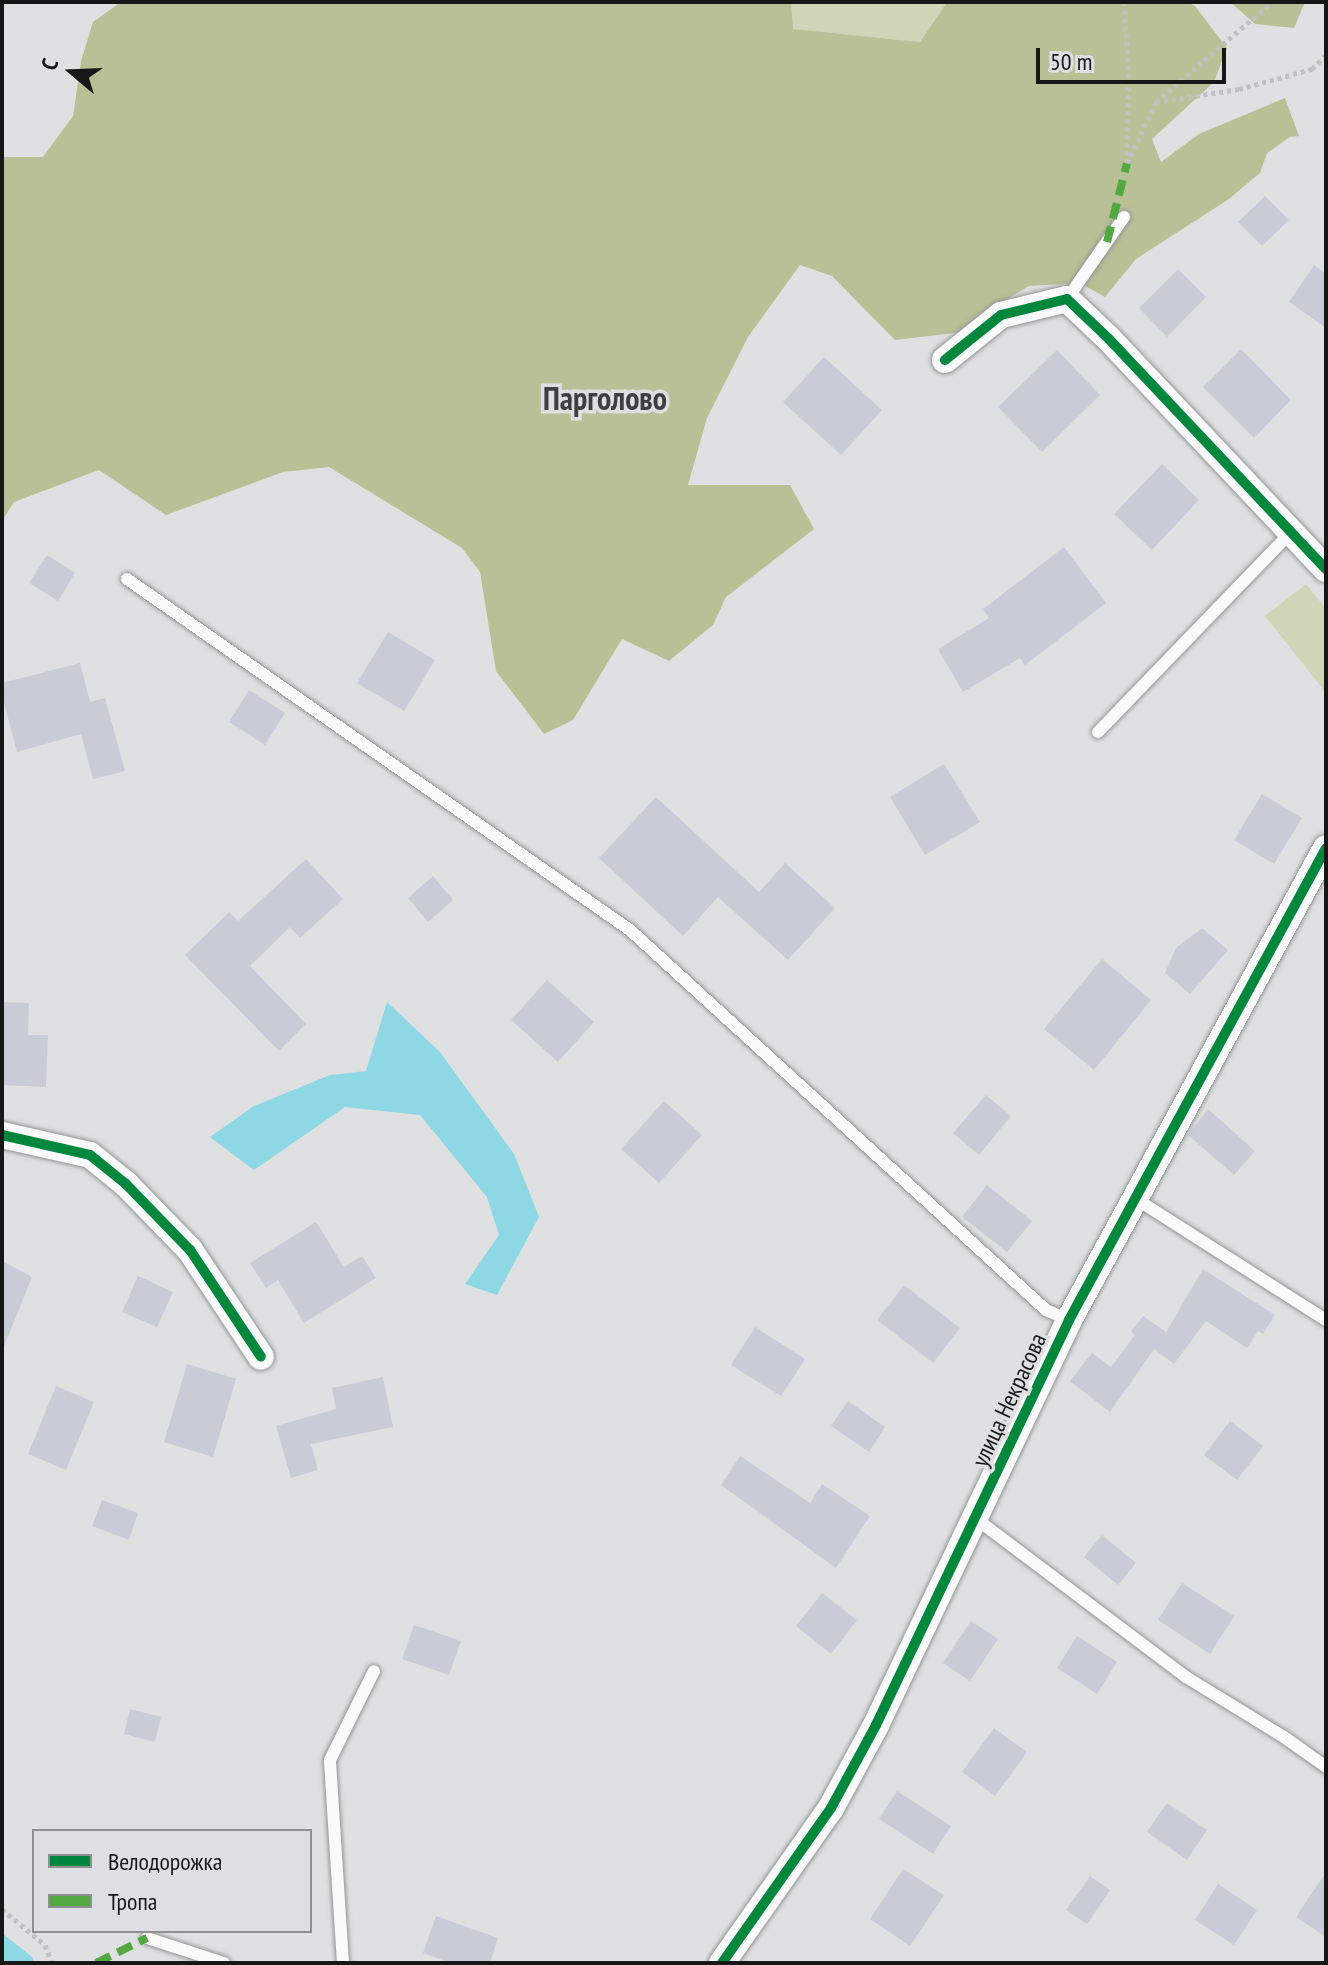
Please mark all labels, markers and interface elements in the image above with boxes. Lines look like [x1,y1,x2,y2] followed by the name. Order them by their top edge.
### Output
[32,32,112,112] north arrow
[1040,32,1230,82] scale bar
[1050,46,1092,77] text: 50 m
[34,55,64,74] text: С
[543,379,667,417] district label: Парголово
[965,1329,1053,1471] street label: улица Некрасова
[32,1829,312,1933] legend
[108,1846,222,1877] text: Велодорожка
[108,1886,157,1917] text: Тропа

